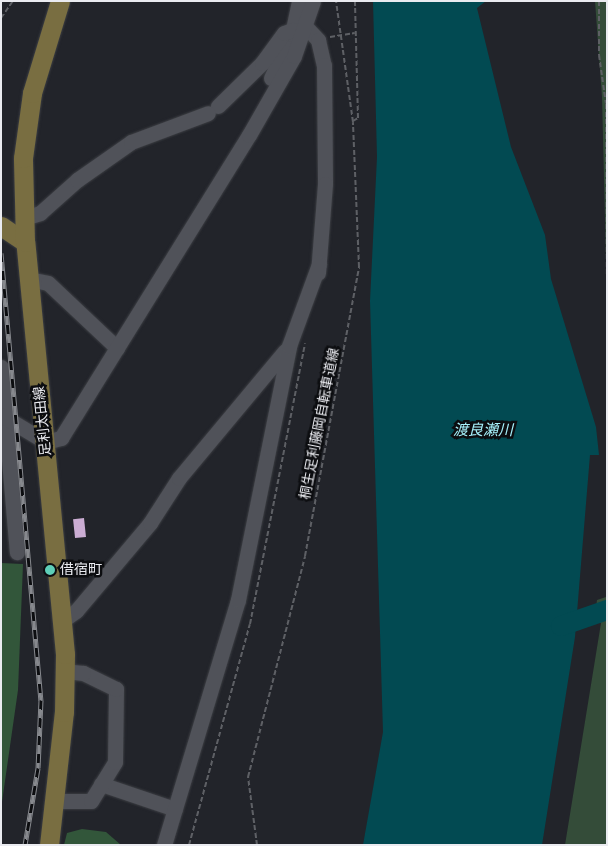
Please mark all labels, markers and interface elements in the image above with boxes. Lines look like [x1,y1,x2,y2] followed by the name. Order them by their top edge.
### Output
[297,347,343,501] street label: 桐生足利藤岡自転車道線
[31,385,55,457] street label: 足利太田線
[453,422,513,440] water label: 渡良瀬川
[60,562,102,578] place label: 借宿町
[44,564,56,576] marker: 借宿町

